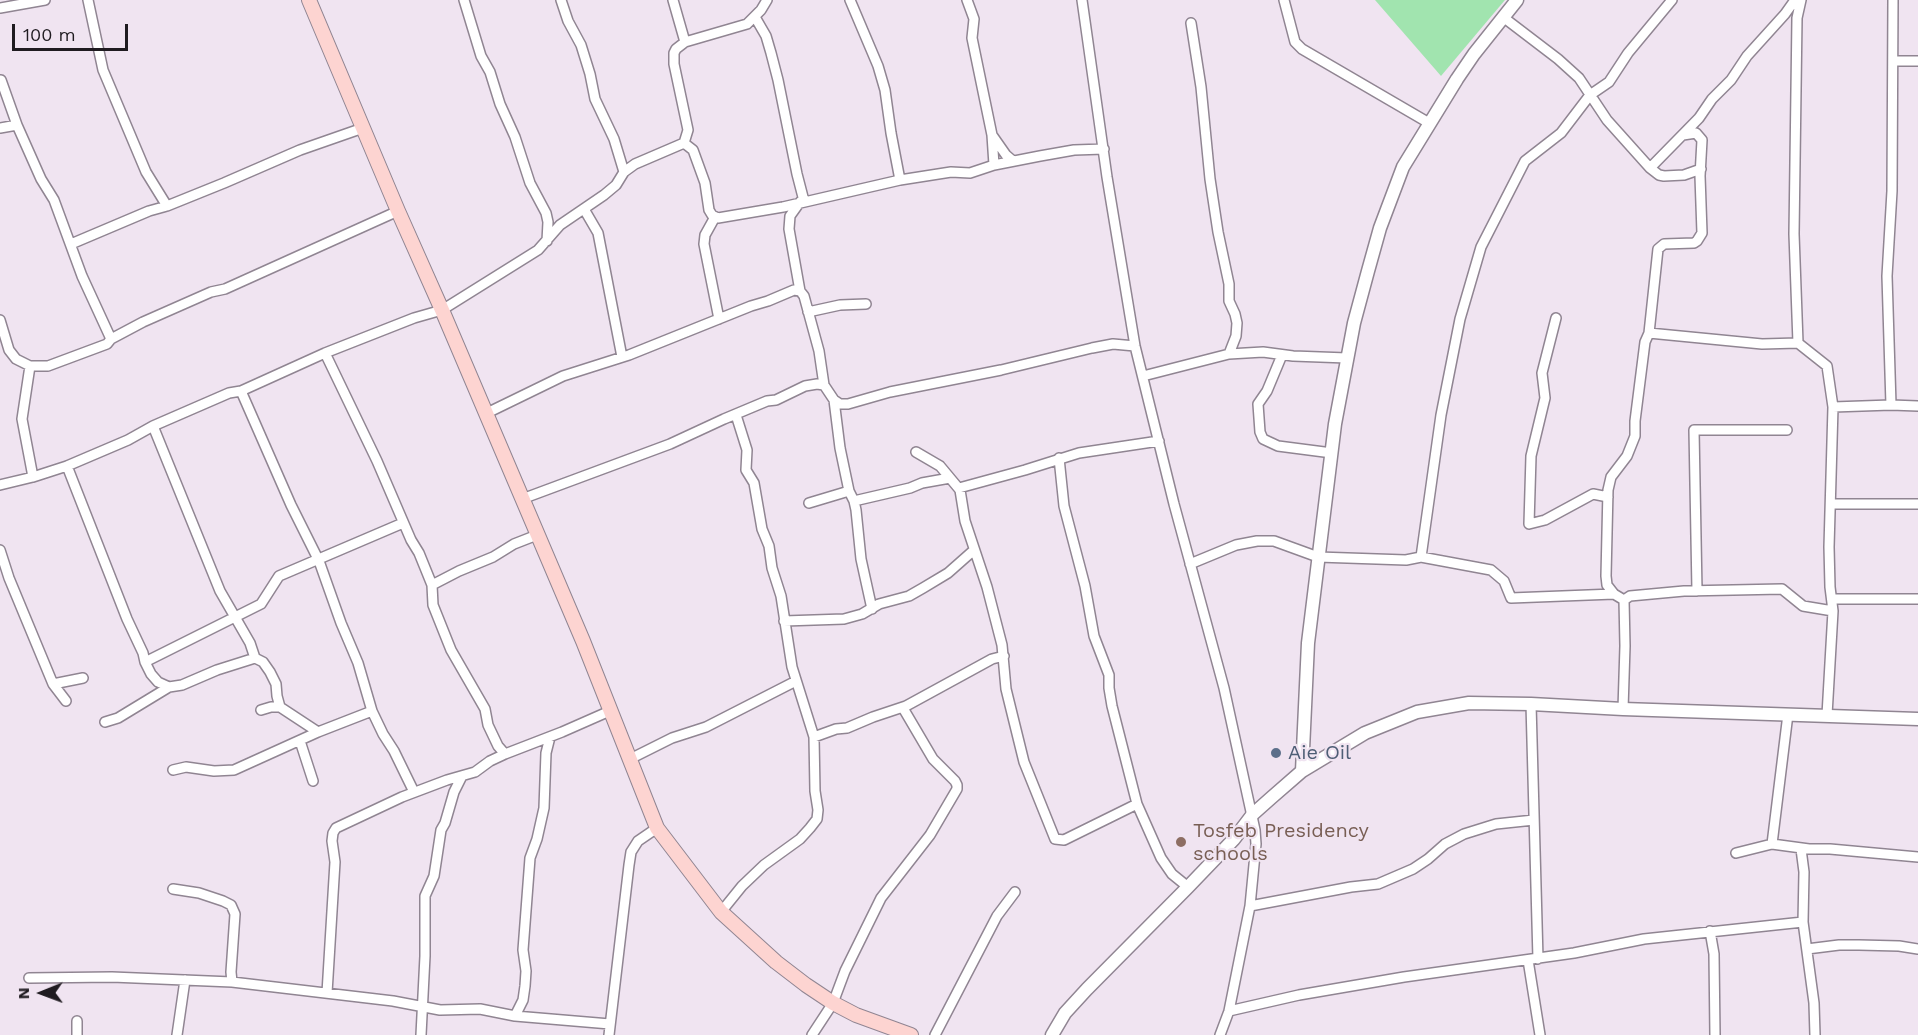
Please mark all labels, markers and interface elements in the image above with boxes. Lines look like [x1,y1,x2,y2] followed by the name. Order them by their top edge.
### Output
[15,12,130,50] scale bar
[23,24,76,45] text: 100 m
[1288,741,1351,765] place label: Aie Oil
[1269,746,1283,760] marker: Aie Oil
[1193,819,1369,866] place label: Tosfeb Presidency schools
[1174,835,1188,849] marker: Tosfeb Presidency schools
[12,963,72,1023] north arrow
[14,987,33,999] text: N

